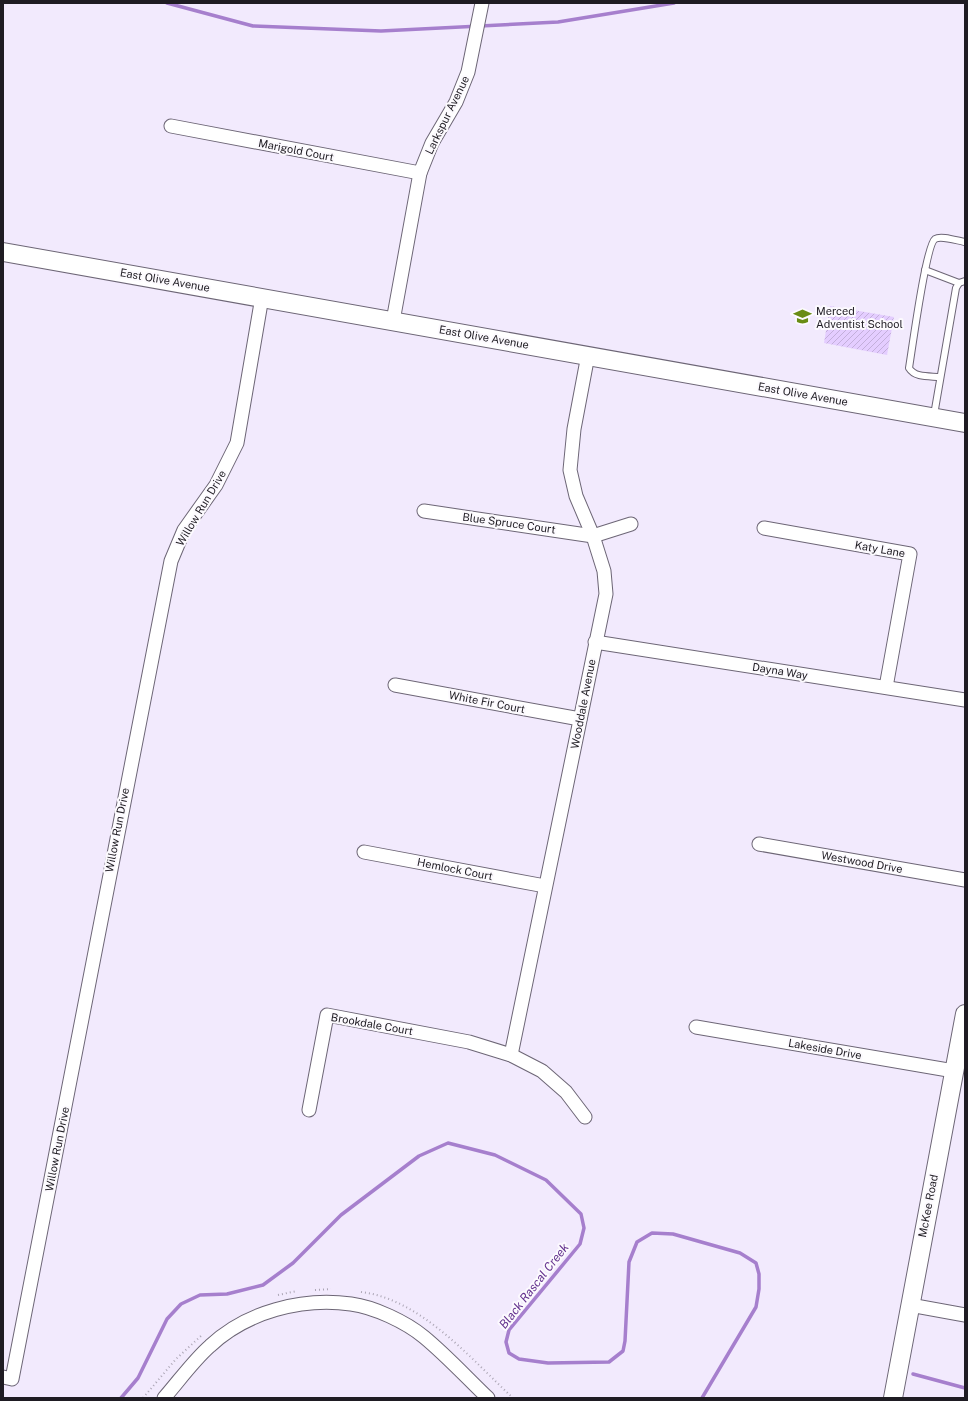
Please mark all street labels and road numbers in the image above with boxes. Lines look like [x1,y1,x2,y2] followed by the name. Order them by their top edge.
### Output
[423,74,471,156] street label: Larkspur Avenue
[257,137,335,163] street label: Marigold Court
[119,266,211,294] street label: East Olive Avenue
[438,323,530,351] street label: East Olive Avenue
[757,380,849,408] street label: East Olive Avenue
[174,468,228,548] street label: Willow Run Drive
[462,511,556,535] street label: Blue Spruce Court
[854,539,906,559] street label: Katy Lane
[568,658,598,750] street label: Wooddale Avenue
[751,661,809,681] street label: Dayna Way
[448,689,526,715] street label: White Fir Court
[103,787,131,873] street label: Willow Run Drive
[820,849,904,875] street label: Westwood Drive
[416,856,494,882] street label: Hemlock Court
[330,1011,414,1037] street label: Brookdale Court
[787,1037,863,1061] street label: Lakeside Drive
[43,1106,71,1192] street label: Willow Run Drive
[916,1174,940,1238] street label: McKee Road

